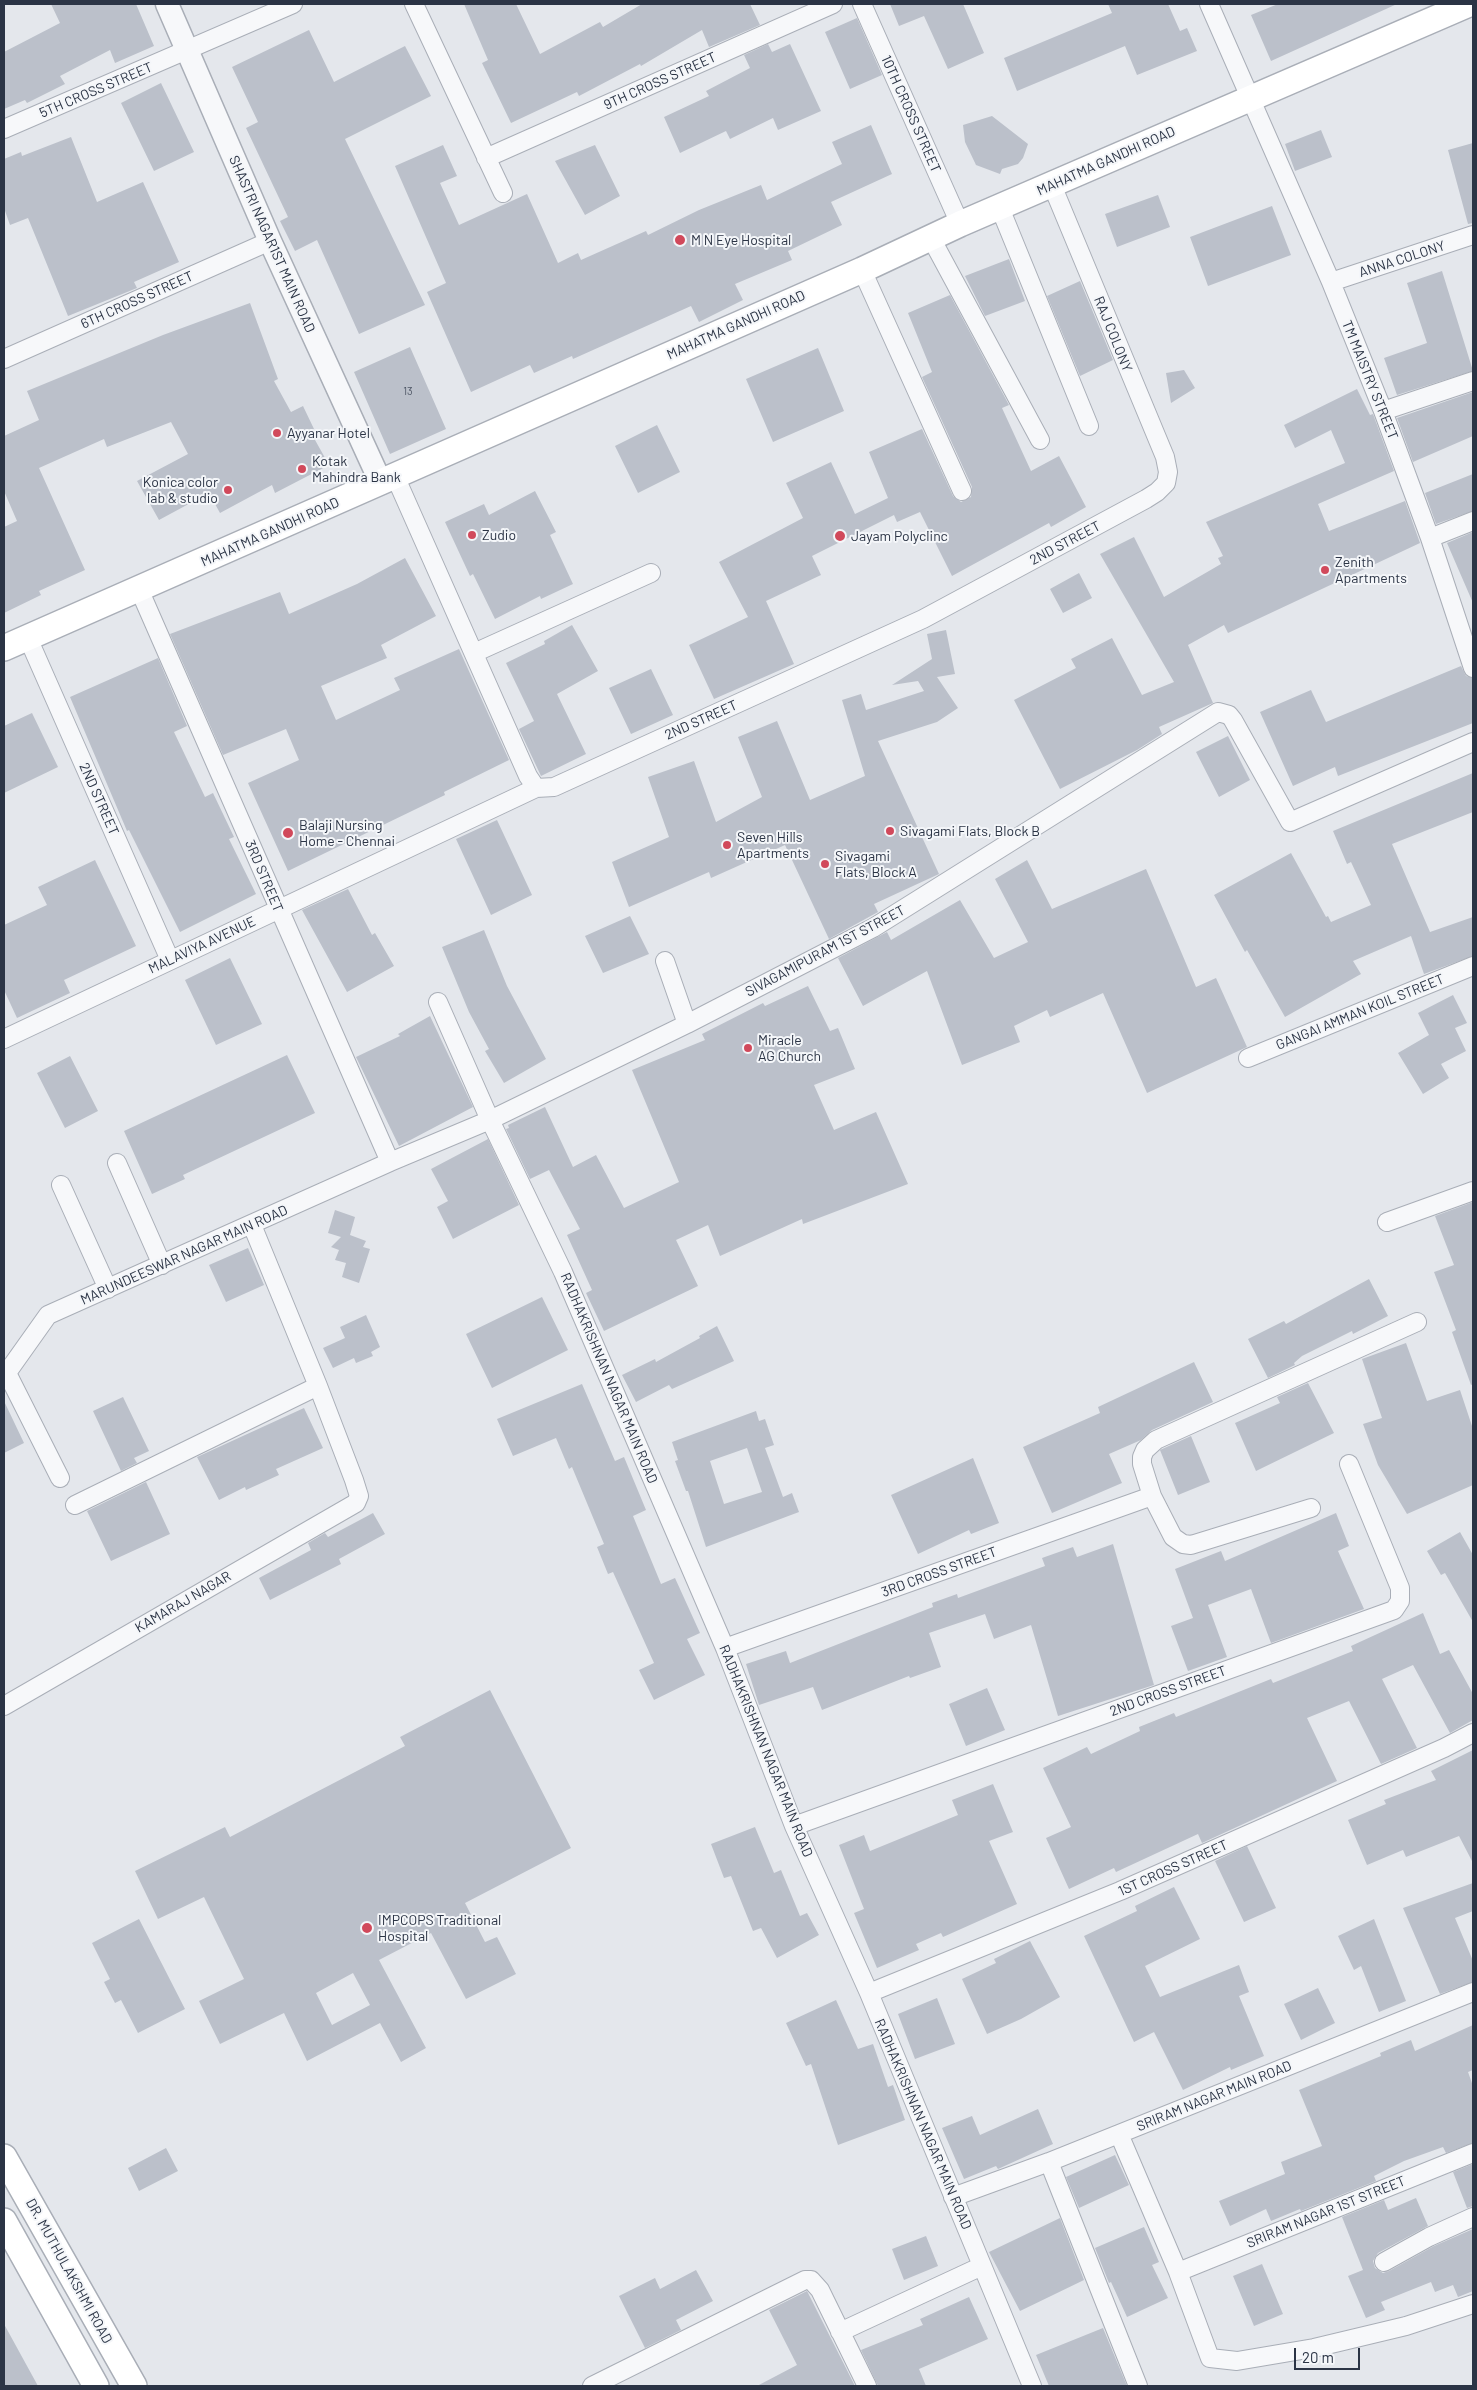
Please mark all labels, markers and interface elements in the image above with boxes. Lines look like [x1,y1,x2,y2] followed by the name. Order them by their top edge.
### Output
[601,49,719,113] street label: 9TH CROSS STREET
[878,53,944,175] street label: 10TH CROSS STREET
[37,59,155,121] street label: 5TH CROSS STREET
[1034,123,1178,199] street label: MAHATMA GANDHI ROAD
[225,153,319,335] street label: SHASTRI NAGAR1ST MAIN ROAD
[691,232,791,248] place label: M N Eye Hospital
[673,233,687,247] marker: M N Eye Hospital
[1357,237,1447,281] street label: ANNA COLONY
[78,268,196,332] street label: 6TH CROSS STREET
[664,287,808,363] street label: MAHATMA GANDHI ROAD
[1090,294,1136,374] street label: RAJ COLONY
[1338,318,1402,442] street label: TM MAISTRY STREET
[403,384,413,398] house number: 13
[287,425,370,441] place label: Ayyanar Hotel
[271,427,283,439] marker: Ayyanar Hotel
[312,453,401,486] place label: Kotak Mahindra Bank
[296,463,308,475] marker: Kotak Mahindra Bank
[143,474,218,507] place label: Konica color lab & studio
[222,484,234,496] marker: Konica color lab & studio
[198,494,342,570] street label: MAHATMA GANDHI ROAD
[1027,517,1103,569] street label: 2ND STREET
[482,527,516,543] place label: Zudio
[851,528,948,544] place label: Jayam Polyclinc
[466,529,478,541] marker: Zudio
[833,529,847,543] marker: Jayam Polyclinc
[1335,554,1407,586] place label: Zenith Apartments
[1319,564,1331,576] marker: Zenith Apartments
[662,697,740,743] street label: 2ND STREET
[76,760,122,838] street label: 2ND STREET
[299,817,395,850] place label: Balaji Nursing Home - Chennai
[900,823,1040,839] place label: Sivagami Flats, Block B
[884,825,896,837] marker: Sivagami Flats, Block B
[281,826,295,840] marker: Balaji Nursing Home - Chennai
[737,829,809,862] place label: Seven Hills Apartments
[241,837,287,915] street label: 3RD STREET
[721,839,733,851] marker: Seven Hills Apartments
[835,848,917,880] place label: Sivagami Flats, Block A
[819,858,831,870] marker: Sivagami Flats, Block A
[742,902,908,1000] street label: SIVAGAMIPURAM 1ST STREET
[146,913,258,977] street label: MALAVIYA AVENUE
[1273,970,1447,1054] street label: GANGAI AMMAN KOIL STREET
[758,1032,821,1064] place label: Miracle AG Church
[742,1042,754,1054] marker: Miracle AG Church
[78,1202,290,1308] street label: MARUNDEESWAR NAGAR MAIN ROAD
[557,1270,661,1486] street label: RADHAKRISHNAN NAGAR MAIN ROAD
[879,1543,999,1601] street label: 3RD CROSS STREET
[132,1568,234,1636] street label: KAMARAJ NAGAR
[716,1642,816,1860] street label: RADHAKRISHNAN NAGAR MAIN ROAD
[1108,1662,1228,1720] street label: 2ND CROSS STREET
[1116,1836,1230,1900] street label: 1ST CROSS STREET
[378,1912,501,1944] place label: IMPCOPS Traditional Hospital
[360,1921,374,1935] marker: IMPCOPS Traditional Hospital
[871,2016,975,2232] street label: RADHAKRISHNAN NAGAR MAIN ROAD
[1134,2057,1294,2135] street label: SRIRAM NAGAR MAIN ROAD
[1244,2172,1408,2252] street label: SRIRAM NAGAR 1ST STREET
[22,2196,116,2346] street label: DR. MUTHULAKSHMI ROAD
[1297,2338,1363,2370] scale bar
[1302,2348,1334,2366] text: 20 m

